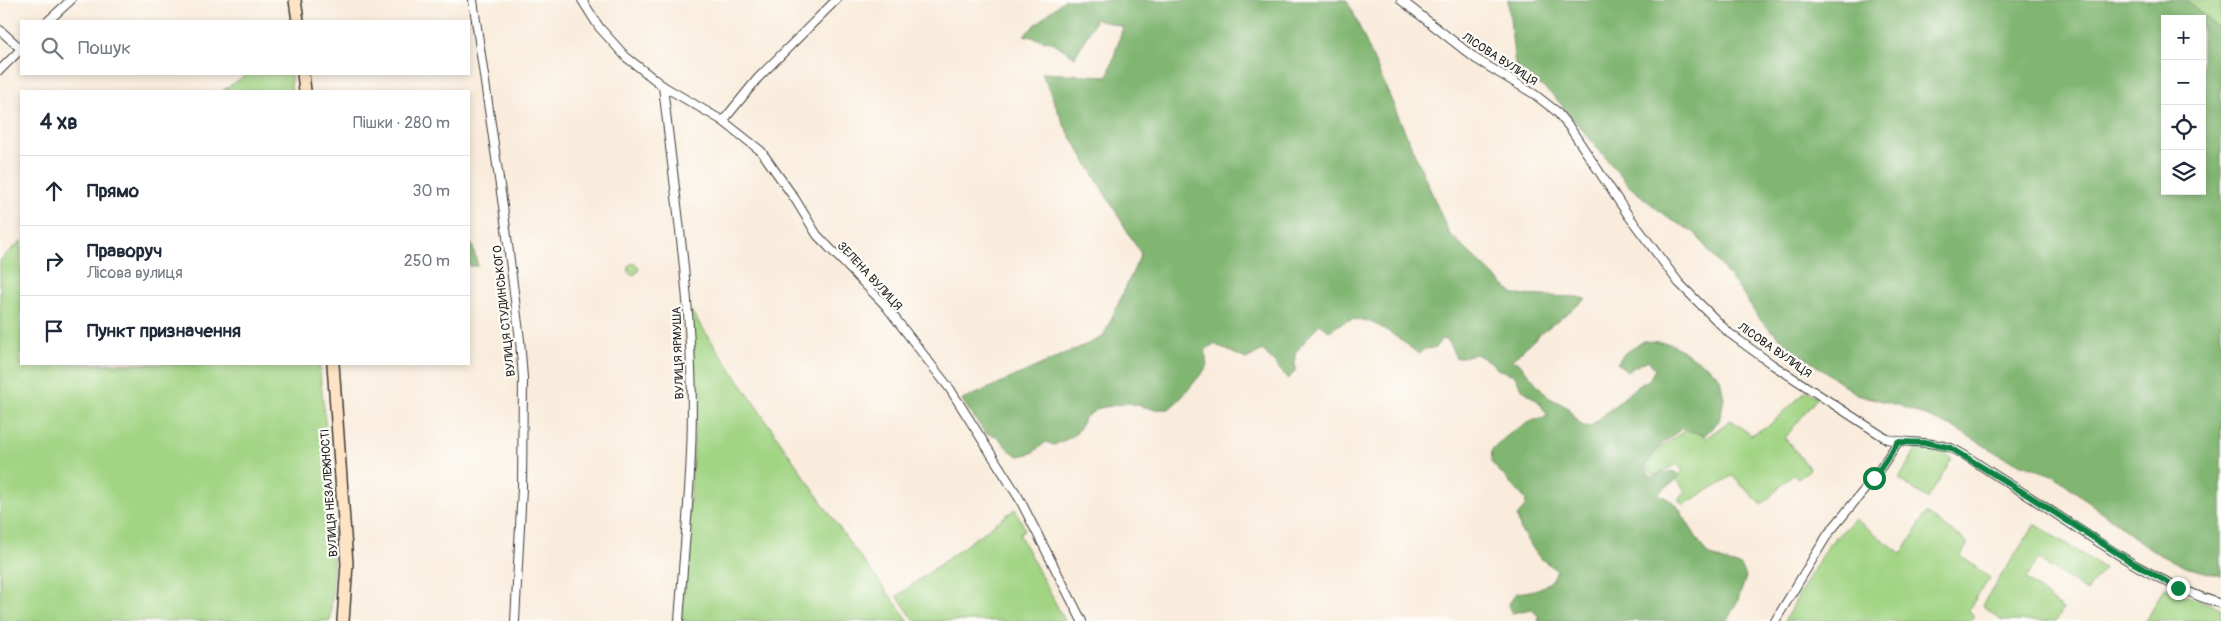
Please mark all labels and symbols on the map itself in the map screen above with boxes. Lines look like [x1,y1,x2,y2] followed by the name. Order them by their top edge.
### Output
[1458,29,1540,89] street label: ЛІСОВА ВУЛИЦЯ
[834,239,905,314] street label: ЗЕЛЕНА ВУЛИЦЯ
[490,244,519,377] street label: ВУЛИЦЯ СТУДИНСЬКОГО
[669,306,688,400] street label: ВУЛИЦЯ ЯРМУША
[1734,319,1815,381] street label: ЛІСОВА ВУЛИЦЯ
[318,428,341,558] street label: ВУЛИЦЯ НЕЗАЛЕЖНОСТІ
[1863,467,1886,490] route start
[2167,577,2190,600] route end

